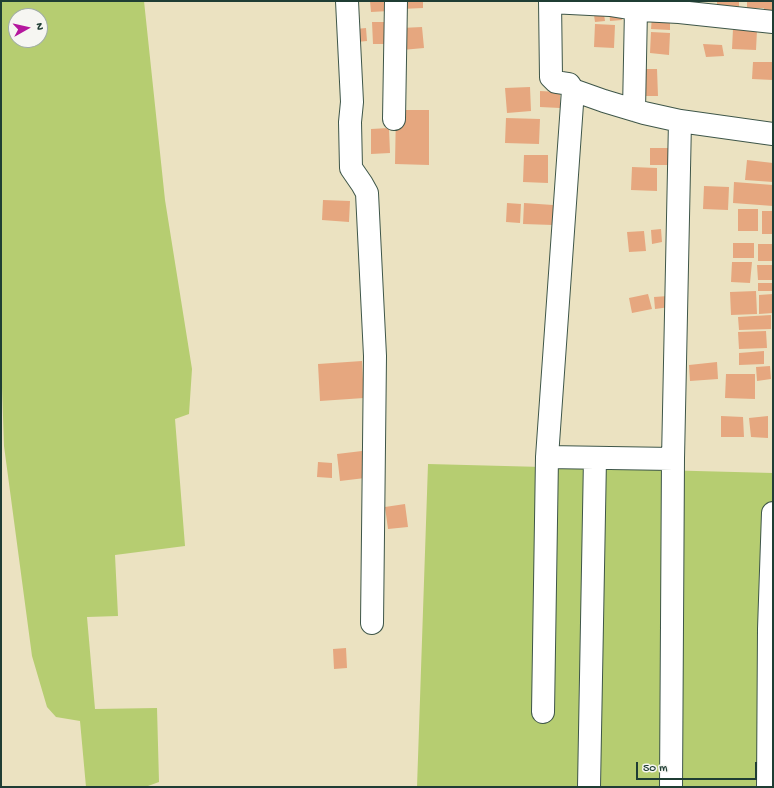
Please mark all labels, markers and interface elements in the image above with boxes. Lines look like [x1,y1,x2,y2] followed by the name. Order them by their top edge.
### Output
[8,8,48,48] north arrow
[32,22,45,31] text: N
[638,754,759,780] scale bar
[643,762,668,776] text: 50 m

